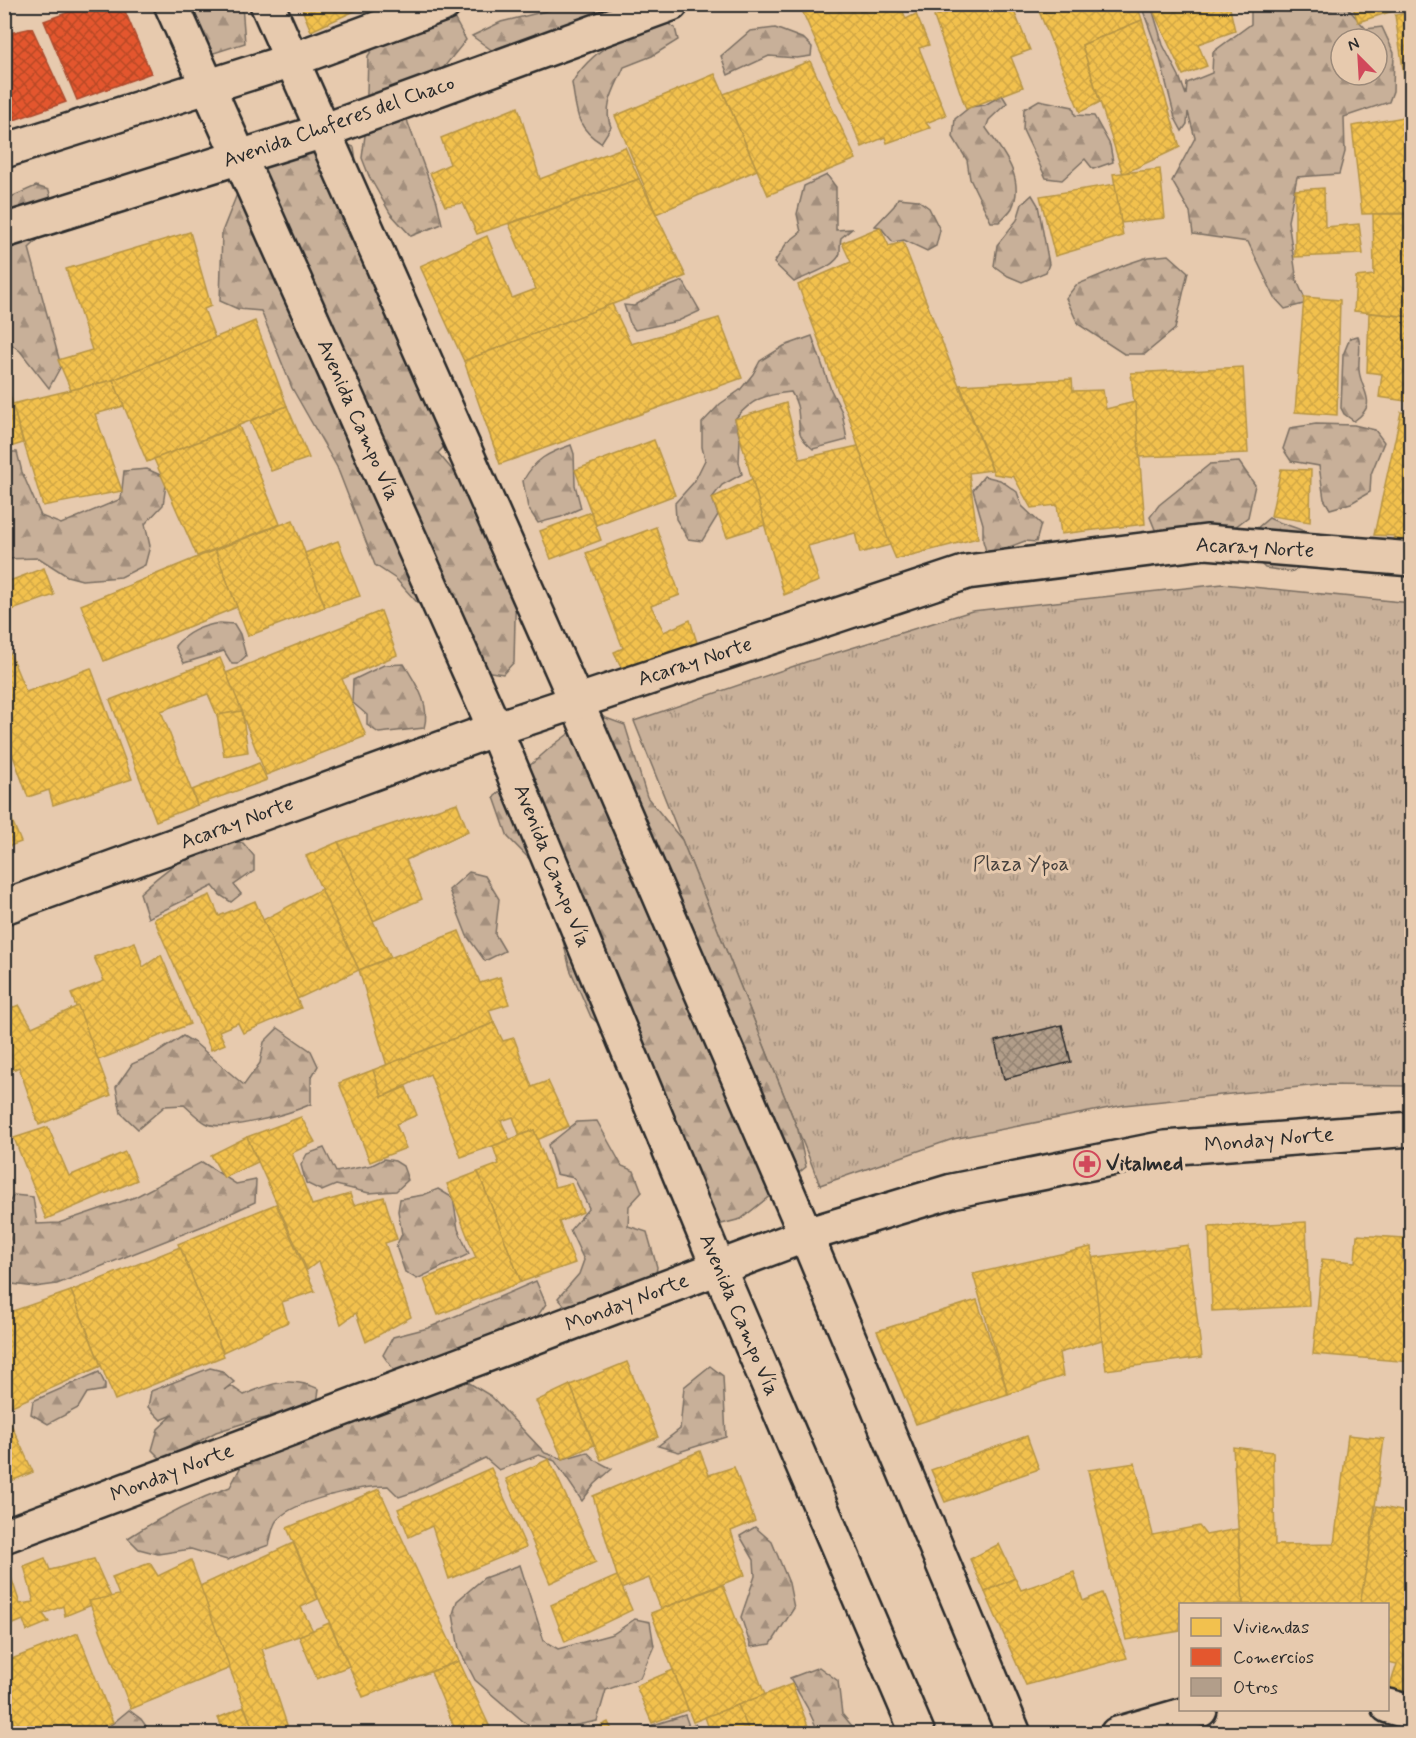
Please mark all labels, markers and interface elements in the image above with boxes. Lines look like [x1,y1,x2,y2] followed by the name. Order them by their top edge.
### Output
[1329,27,1389,87] north arrow
[1344,33,1363,56] text: N
[219,69,459,175] street label: Avenida Choferes del Chaco
[310,335,406,505] street label: Avenida Campo Vía
[1195,531,1315,565] street label: Acaray Norte
[634,630,756,694] street label: Acaray Norte
[506,780,598,952] street label: Avenida Campo Vía
[176,790,298,856] street label: Acaray Norte
[973,850,1069,878] park label: Plaza Ypoa
[1203,1120,1335,1160] street label: Monday Norte
[1072,1149,1102,1179] pharmacy icon: Vitalmed
[1106,1150,1183,1178] place label: Vitalmed
[692,1230,786,1400] street label: Avenida Campo Vía
[561,1267,693,1339] street label: Monday Norte
[106,1437,238,1509] street label: Monday Norte
[1179,1603,1389,1711] legend
[1233,1616,1309,1640] text: Viviendas
[1233,1646,1314,1670] text: Comercios
[1233,1676,1278,1700] text: Otros

